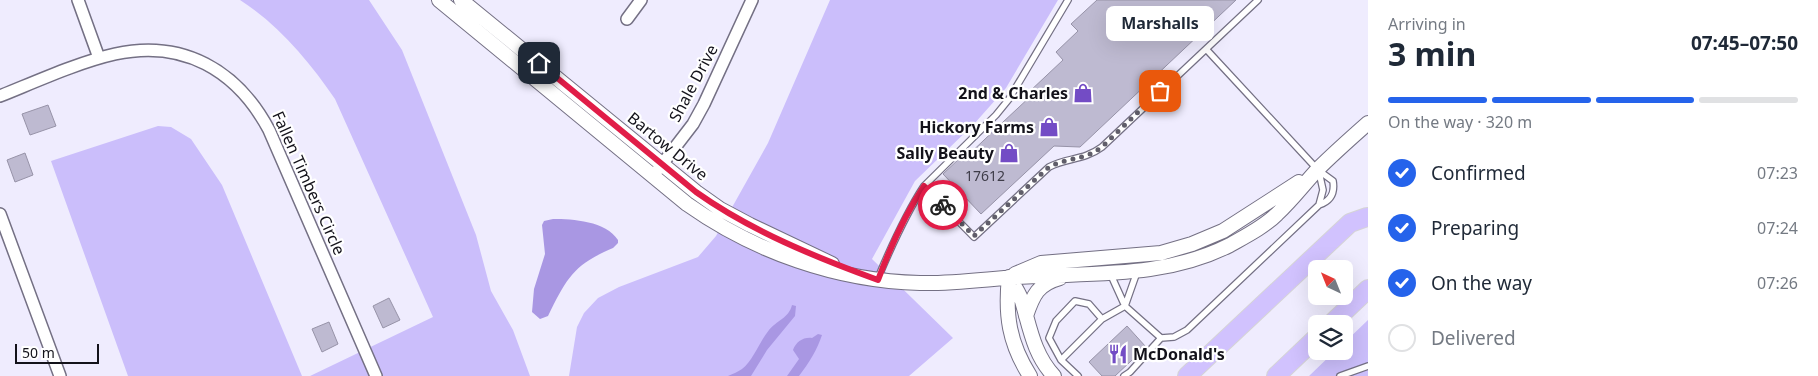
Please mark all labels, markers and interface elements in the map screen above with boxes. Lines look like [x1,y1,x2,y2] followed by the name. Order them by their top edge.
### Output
[1106,6,1214,41] callout: Marshalls
[1121,12,1199,34] text: Marshalls
[1388,13,1466,35] text: Arriving in
[1691,30,1798,56] text: 07:45–07:50
[1388,32,1476,75] text: 3 min
[663,41,723,125] street label: Shale Drive
[518,42,560,84] pin
[525,49,553,77] icon: home
[1139,70,1181,112] pin
[1146,77,1174,105] icon: bag
[958,82,1068,104] place label: 2nd & Charles
[1072,82,1094,104] shop icon: 2nd & Charles
[623,107,713,185] street label: Bartow Drive
[267,108,351,258] street label: Fallen Timbers Circle
[1388,111,1532,133] text: On the way · 320 m
[919,116,1034,138] place label: Hickory Farms
[1038,116,1060,138] shop icon: Hickory Farms
[897,142,995,164] place label: Sally Beauty
[998,142,1020,164] shop icon: Sally Beauty
[1388,159,1416,187] icon: check
[1431,160,1526,186] text: Confirmed
[1757,162,1798,184] text: 07:23
[965,166,1005,185] house number: 17612
[918,180,968,230] courier
[929,191,957,219] icon: bike
[1388,214,1416,242] icon: check
[1431,215,1519,241] text: Preparing
[1757,217,1798,239] text: 07:24
[1308,260,1352,305] north arrow
[1308,260,1353,360] map controls
[1388,269,1416,297] icon: check
[1431,270,1532,296] text: On the way
[1757,272,1798,294] text: 07:26
[1308,315,1353,360] button: layers
[1431,325,1516,351] text: Delivered
[15,341,99,364] scale bar
[22,343,55,362] text: 50 m
[1107,343,1129,365] restaurant icon: McDonald's
[1133,343,1225,365] place label: McDonald's

